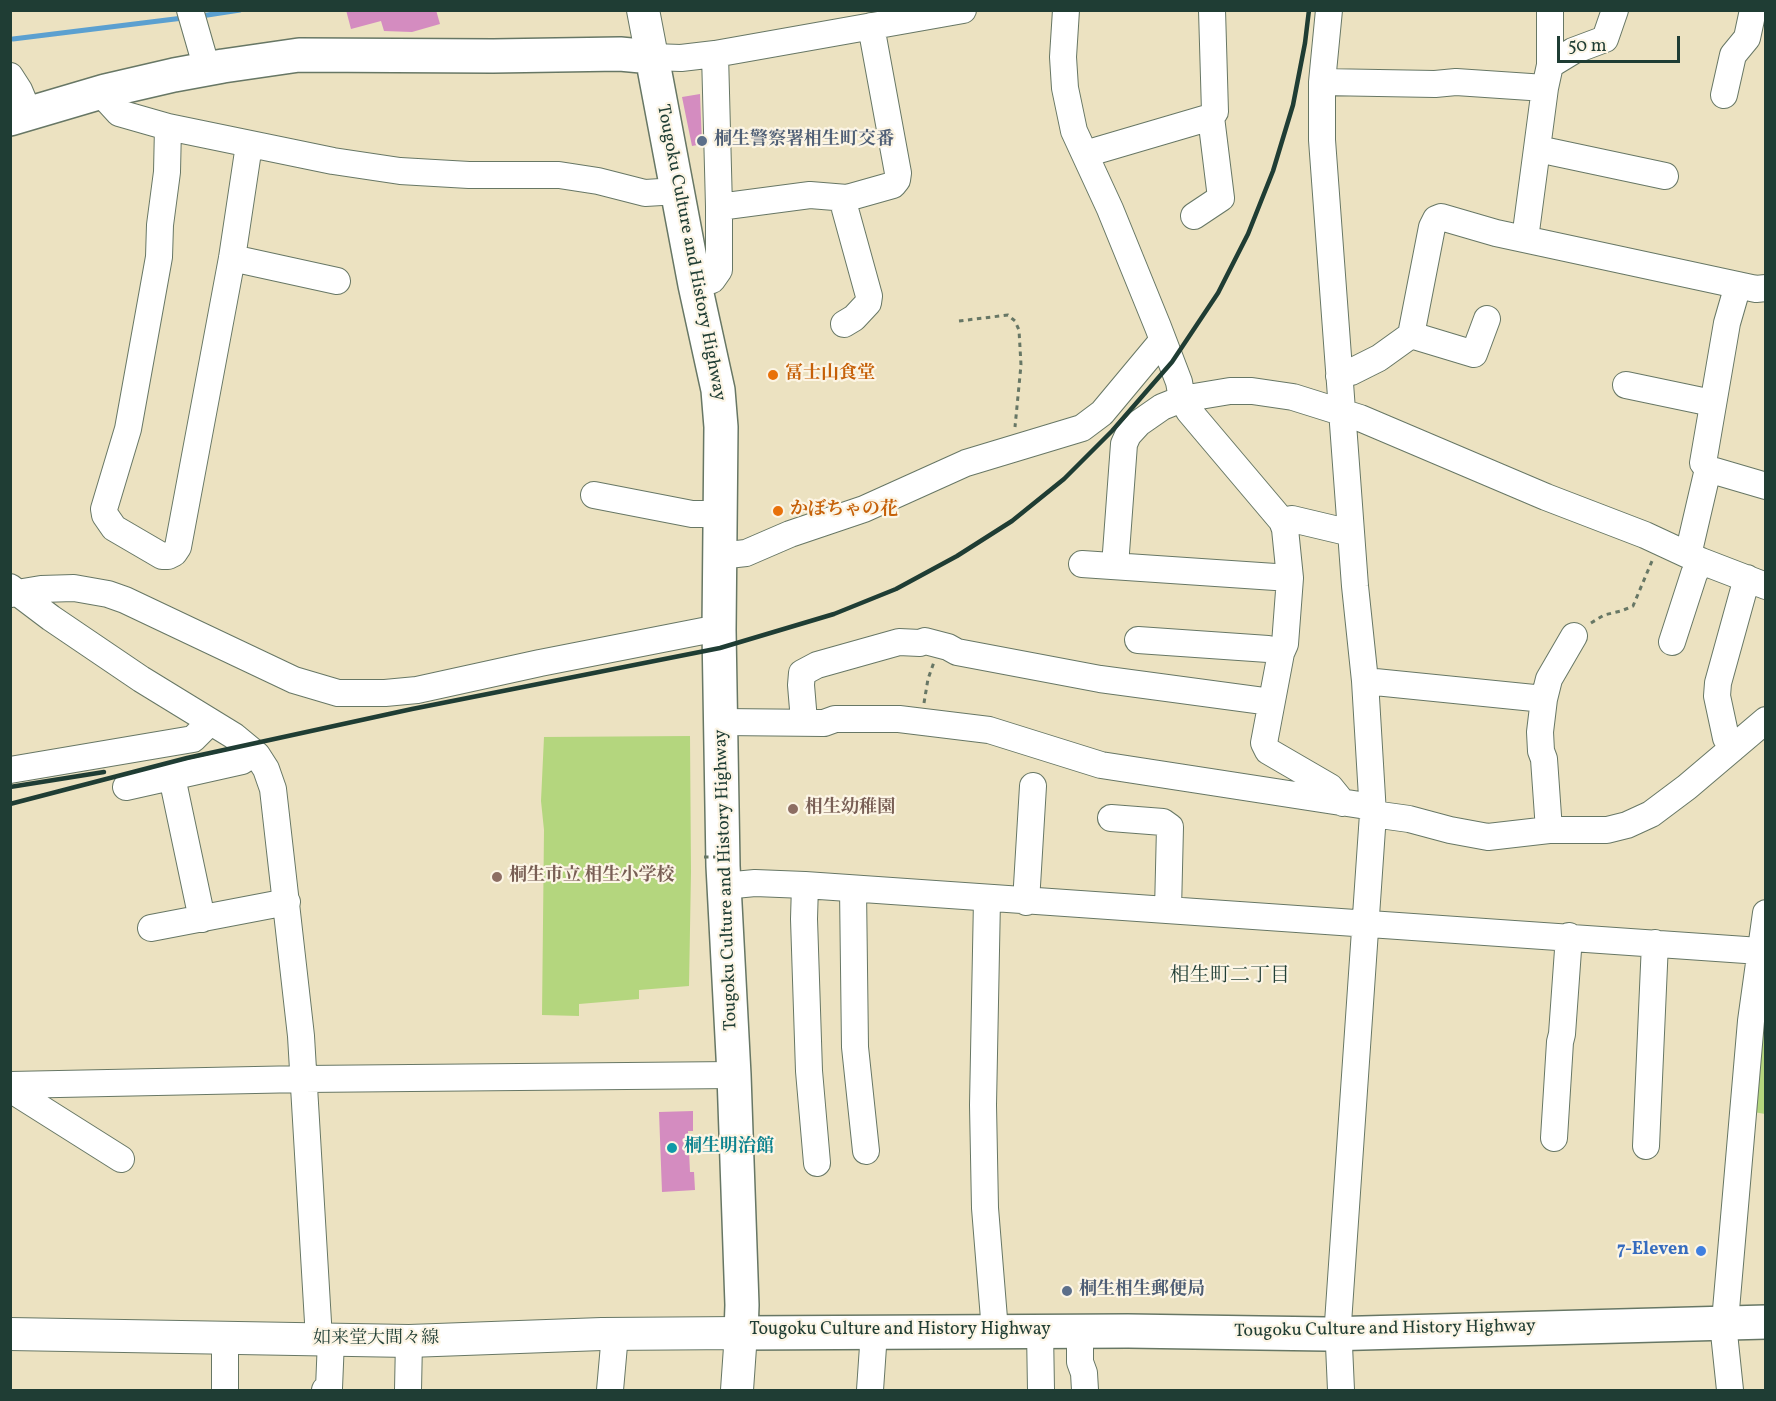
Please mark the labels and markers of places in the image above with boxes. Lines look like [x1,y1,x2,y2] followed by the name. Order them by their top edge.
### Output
[714,130,894,152] place label: 桐生警察署相生町交番
[695,134,709,148] marker: 桐生警察署相生町交番
[785,364,875,386] place label: 冨士山食堂
[766,368,780,382] marker: 冨士山食堂
[790,500,898,522] place label: かぼちゃの花
[771,504,785,518] marker: かぼちゃの花
[805,798,895,820] place label: 相生幼稚園
[786,802,800,816] marker: 相生幼稚園
[509,866,675,888] place label: 桐生市立 相生小学校
[490,870,504,884] marker: 桐生市立 相生小学校
[684,1137,774,1159] place label: 桐生明治館
[665,1141,679,1155] marker: 桐生明治館
[1617,1240,1689,1262] place label: 7-Eleven
[1694,1244,1708,1258] marker: 7-Eleven
[1079,1280,1205,1302] place label: 桐生相生郵便局
[1060,1284,1074,1298] marker: 桐生相生郵便局

